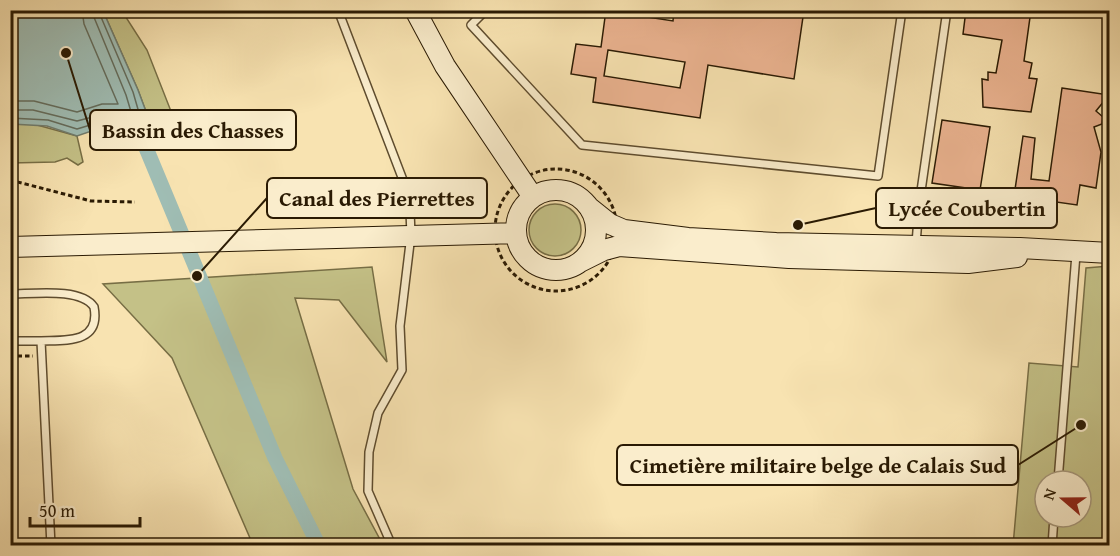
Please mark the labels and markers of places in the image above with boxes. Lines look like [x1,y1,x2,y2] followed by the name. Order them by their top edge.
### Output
[90,110,296,150] callout: Bassin des Chasses
[267,178,487,218] callout: Canal des Pierrettes
[876,188,1057,228] callout: Lycée Coubertin
[617,445,1018,485] callout: Cimetière militaire belge de Calais Sud

